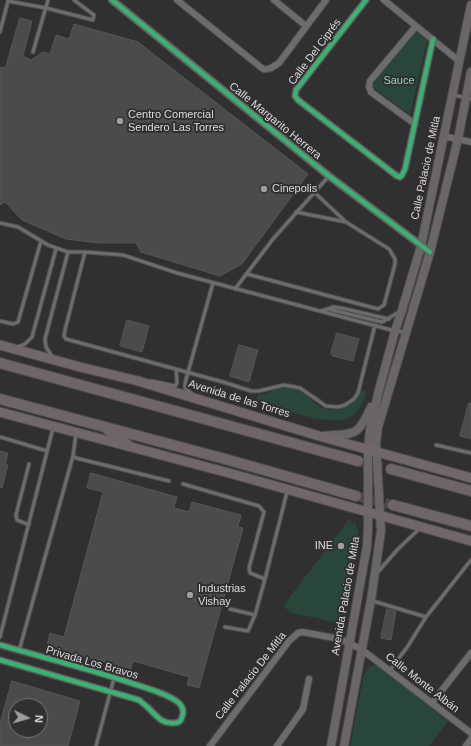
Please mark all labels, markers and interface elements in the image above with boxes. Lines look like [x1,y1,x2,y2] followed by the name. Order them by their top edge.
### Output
[286,16,344,88] street label: Calle Del Ciprés
[383,74,415,88] park label: Sauce
[226,80,324,162] street label: Calle Margarito Herrera
[128,108,224,134] place label: Centro Comercial Sendero Las Torres
[409,115,443,221] street label: Calle Palacio de Mitla
[115,116,125,126] marker: Centro Comercial Sendero Las Torres
[272,182,317,196] place label: Cinepolis
[259,184,269,194] marker: Cinepolis
[187,377,291,421] street label: Avenida de las Torres
[329,536,363,656] street label: Avenida Palacio de Mitla
[315,539,333,553] place label: INE
[336,541,346,551] marker: INE
[198,582,246,608] place label: Industrias Vishay
[185,590,195,600] marker: Industrias Vishay
[213,630,289,722] street label: Calle Palacio De Mitla
[44,644,140,682] street label: Privada Los Bravos
[383,650,461,716] street label: Calle Monte Albán
[8,698,48,738] north arrow
[33,714,45,723] text: N

